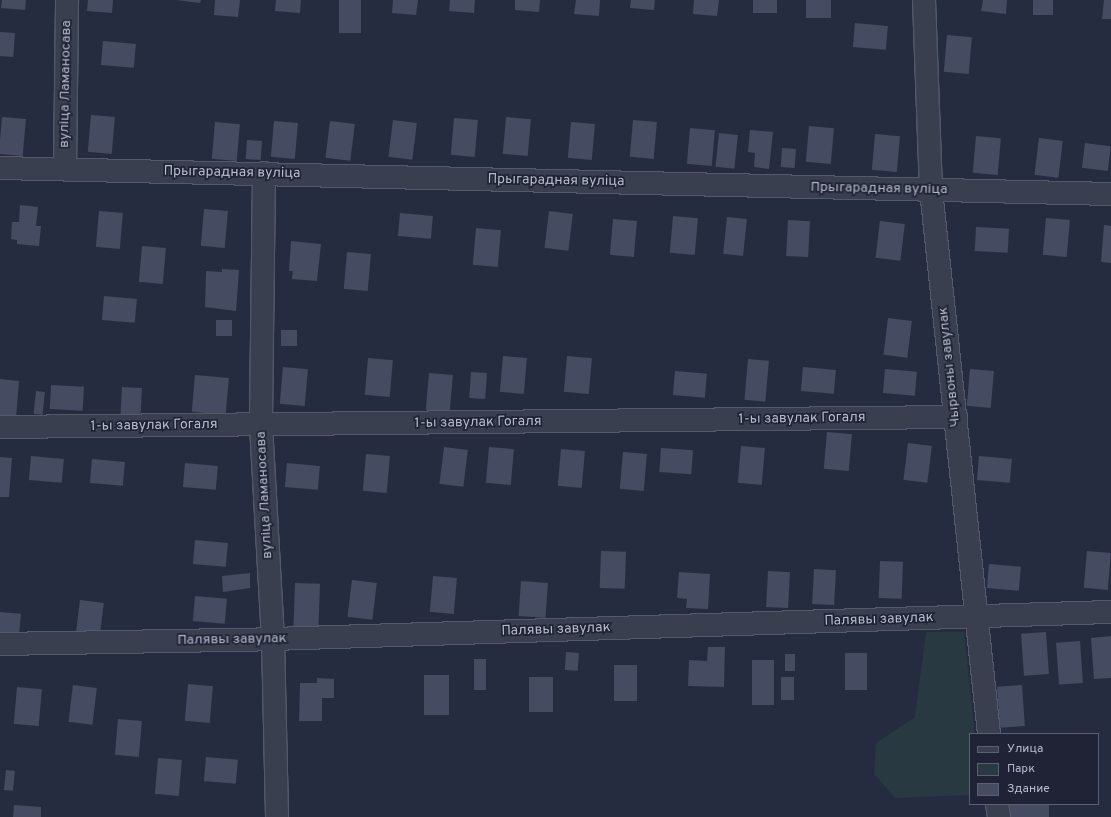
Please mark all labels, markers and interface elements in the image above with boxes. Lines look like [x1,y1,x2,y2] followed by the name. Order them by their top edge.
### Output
[56,20,76,148] street label: вуліца Ламаносава
[163,163,301,183] street label: Прыгарадная вуліца
[487,171,625,191] street label: Прыгарадная вуліца
[810,179,948,199] street label: Прыгарадная вуліца
[935,306,965,428] street label: Чырвоны завулак
[738,409,866,429] street label: 1-ы завулак Гогаля
[414,413,542,433] street label: 1-ы завулак Гогаля
[90,416,218,436] street label: 1-ы завулак Гогаля
[253,431,277,559] street label: вуліца Ламаносава
[824,610,934,630] street label: Палявы завулак
[501,620,611,640] street label: Палявы завулак
[177,631,287,649] street label: Палявы завулак
[969,733,1099,805] legend
[1007,741,1043,757] text: Улица
[1007,761,1035,777] text: Парк
[1007,781,1050,797] text: Здание

